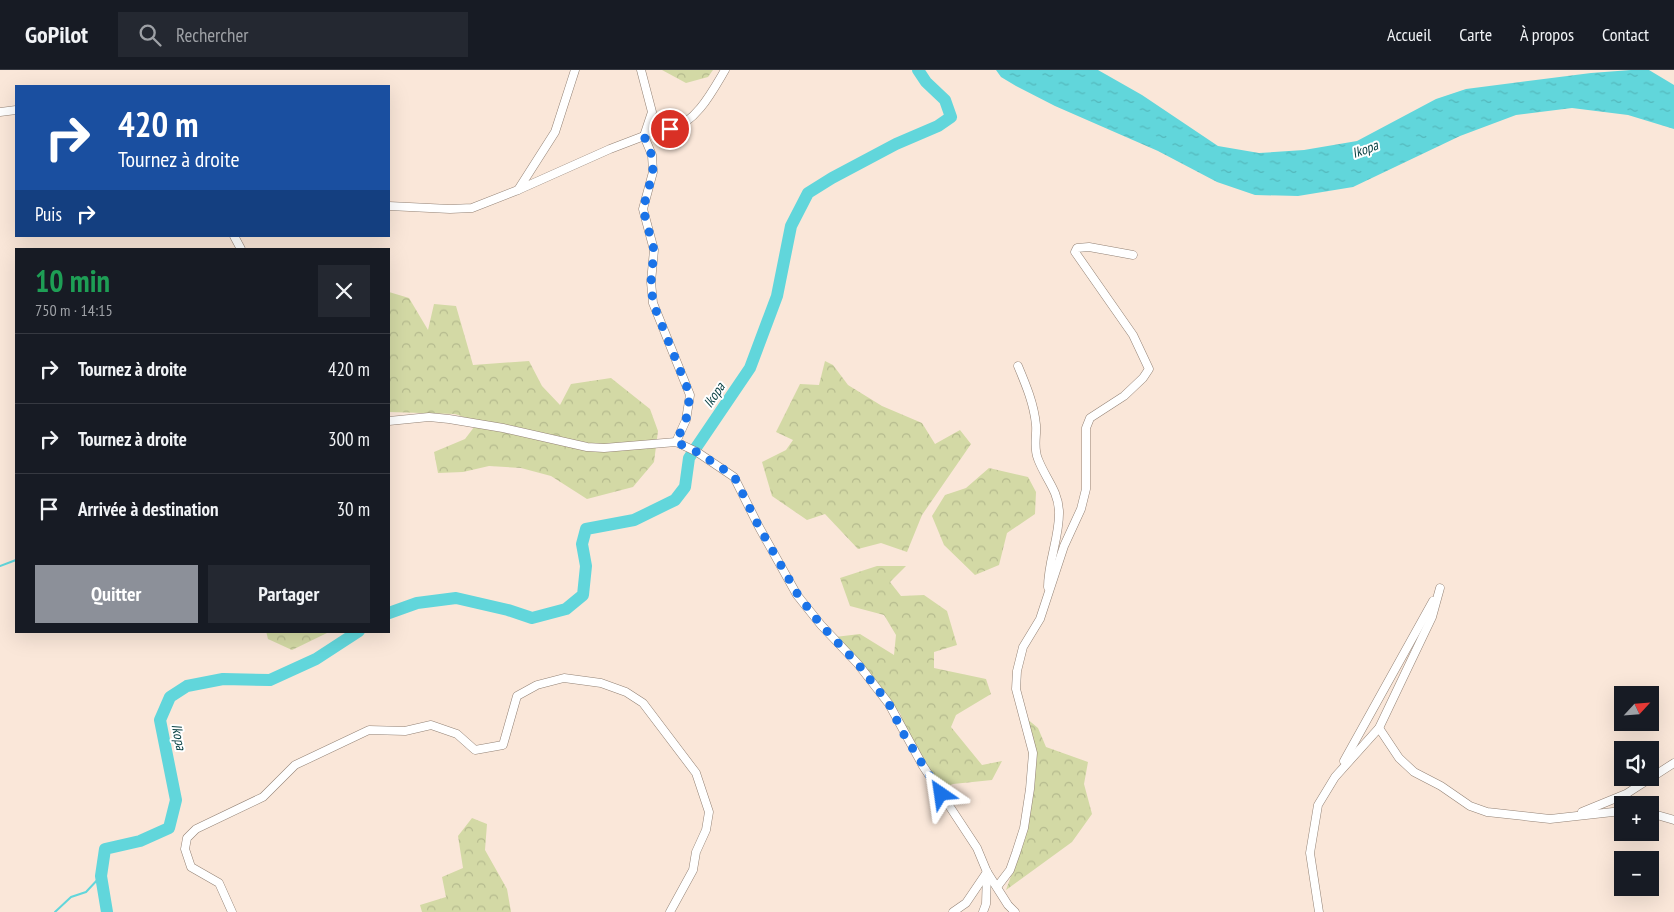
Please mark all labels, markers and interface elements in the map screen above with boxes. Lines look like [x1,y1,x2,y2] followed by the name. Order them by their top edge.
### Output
[118,12,468,57] search box
[25,19,88,50] text: GoPilot
[136,21,164,49] icon: search
[176,23,249,47] text: Rechercher
[1387,23,1431,46] text: Accueil
[1459,23,1492,46] text: Carte
[1520,23,1574,46] text: À propos
[1602,23,1649,46] text: Contact
[118,101,199,147] text: 420 m
[35,105,100,170] icon: right
[649,108,691,150] pin
[656,115,684,143] icon: arrive
[1350,136,1382,162] water label: Ikopa
[118,145,240,173] text: Tournez à droite
[72,200,100,228] icon: right
[35,202,62,226] text: Puis
[35,261,110,300] text: 10 min
[318,265,370,317] button: close
[35,300,113,320] text: 750 m · 14:15
[35,355,63,383] icon: right
[78,357,187,381] text: Tournez à droite
[328,357,370,381] text: 420 m
[699,378,730,411] water label: Ikopa
[35,425,63,453] icon: right
[78,427,187,451] text: Tournez à droite
[328,427,370,451] text: 300 m
[35,495,63,523] icon: arrive
[78,497,219,521] text: Arrivée à destination
[337,497,370,521] text: 30 m
[35,565,198,623] button: Quitter
[208,565,370,623] button: Partager
[1614,686,1659,731] north arrow
[1614,686,1659,896] map controls
[168,722,191,753] water label: Ikopa
[1614,741,1659,786] button: sound
[914,767,966,819] position arrow
[1614,796,1659,841] button: +
[1614,851,1659,896] button: −

